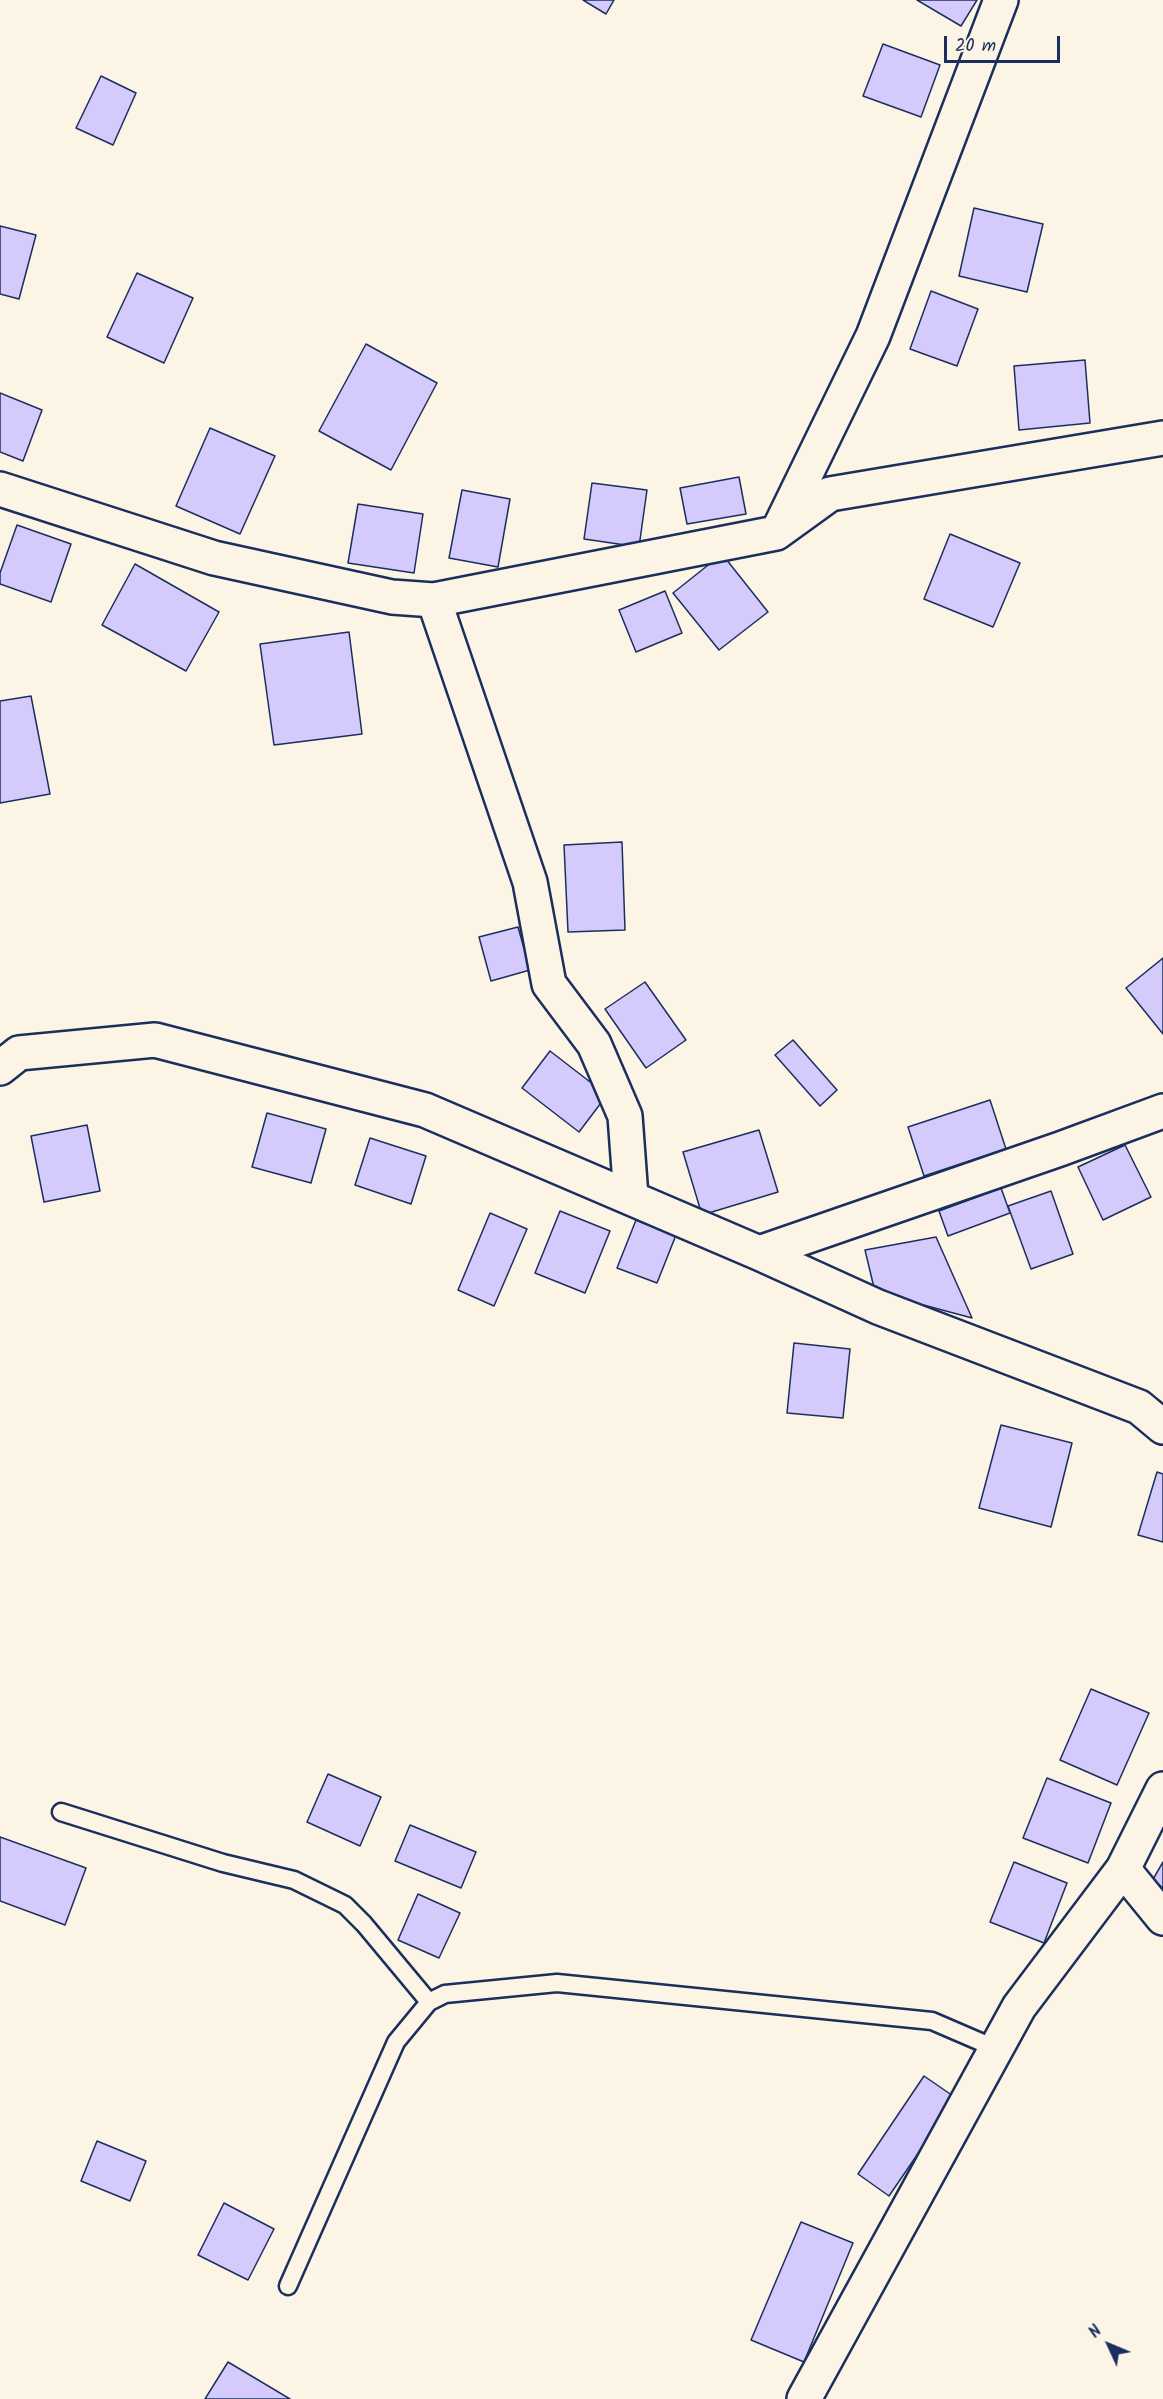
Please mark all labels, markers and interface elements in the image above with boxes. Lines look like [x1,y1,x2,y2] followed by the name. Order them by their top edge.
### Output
[947,24,1062,62] scale bar
[955,32,996,61] text: 20 m
[1079,2315,1139,2375] north arrow
[1083,2320,1108,2344] text: N

